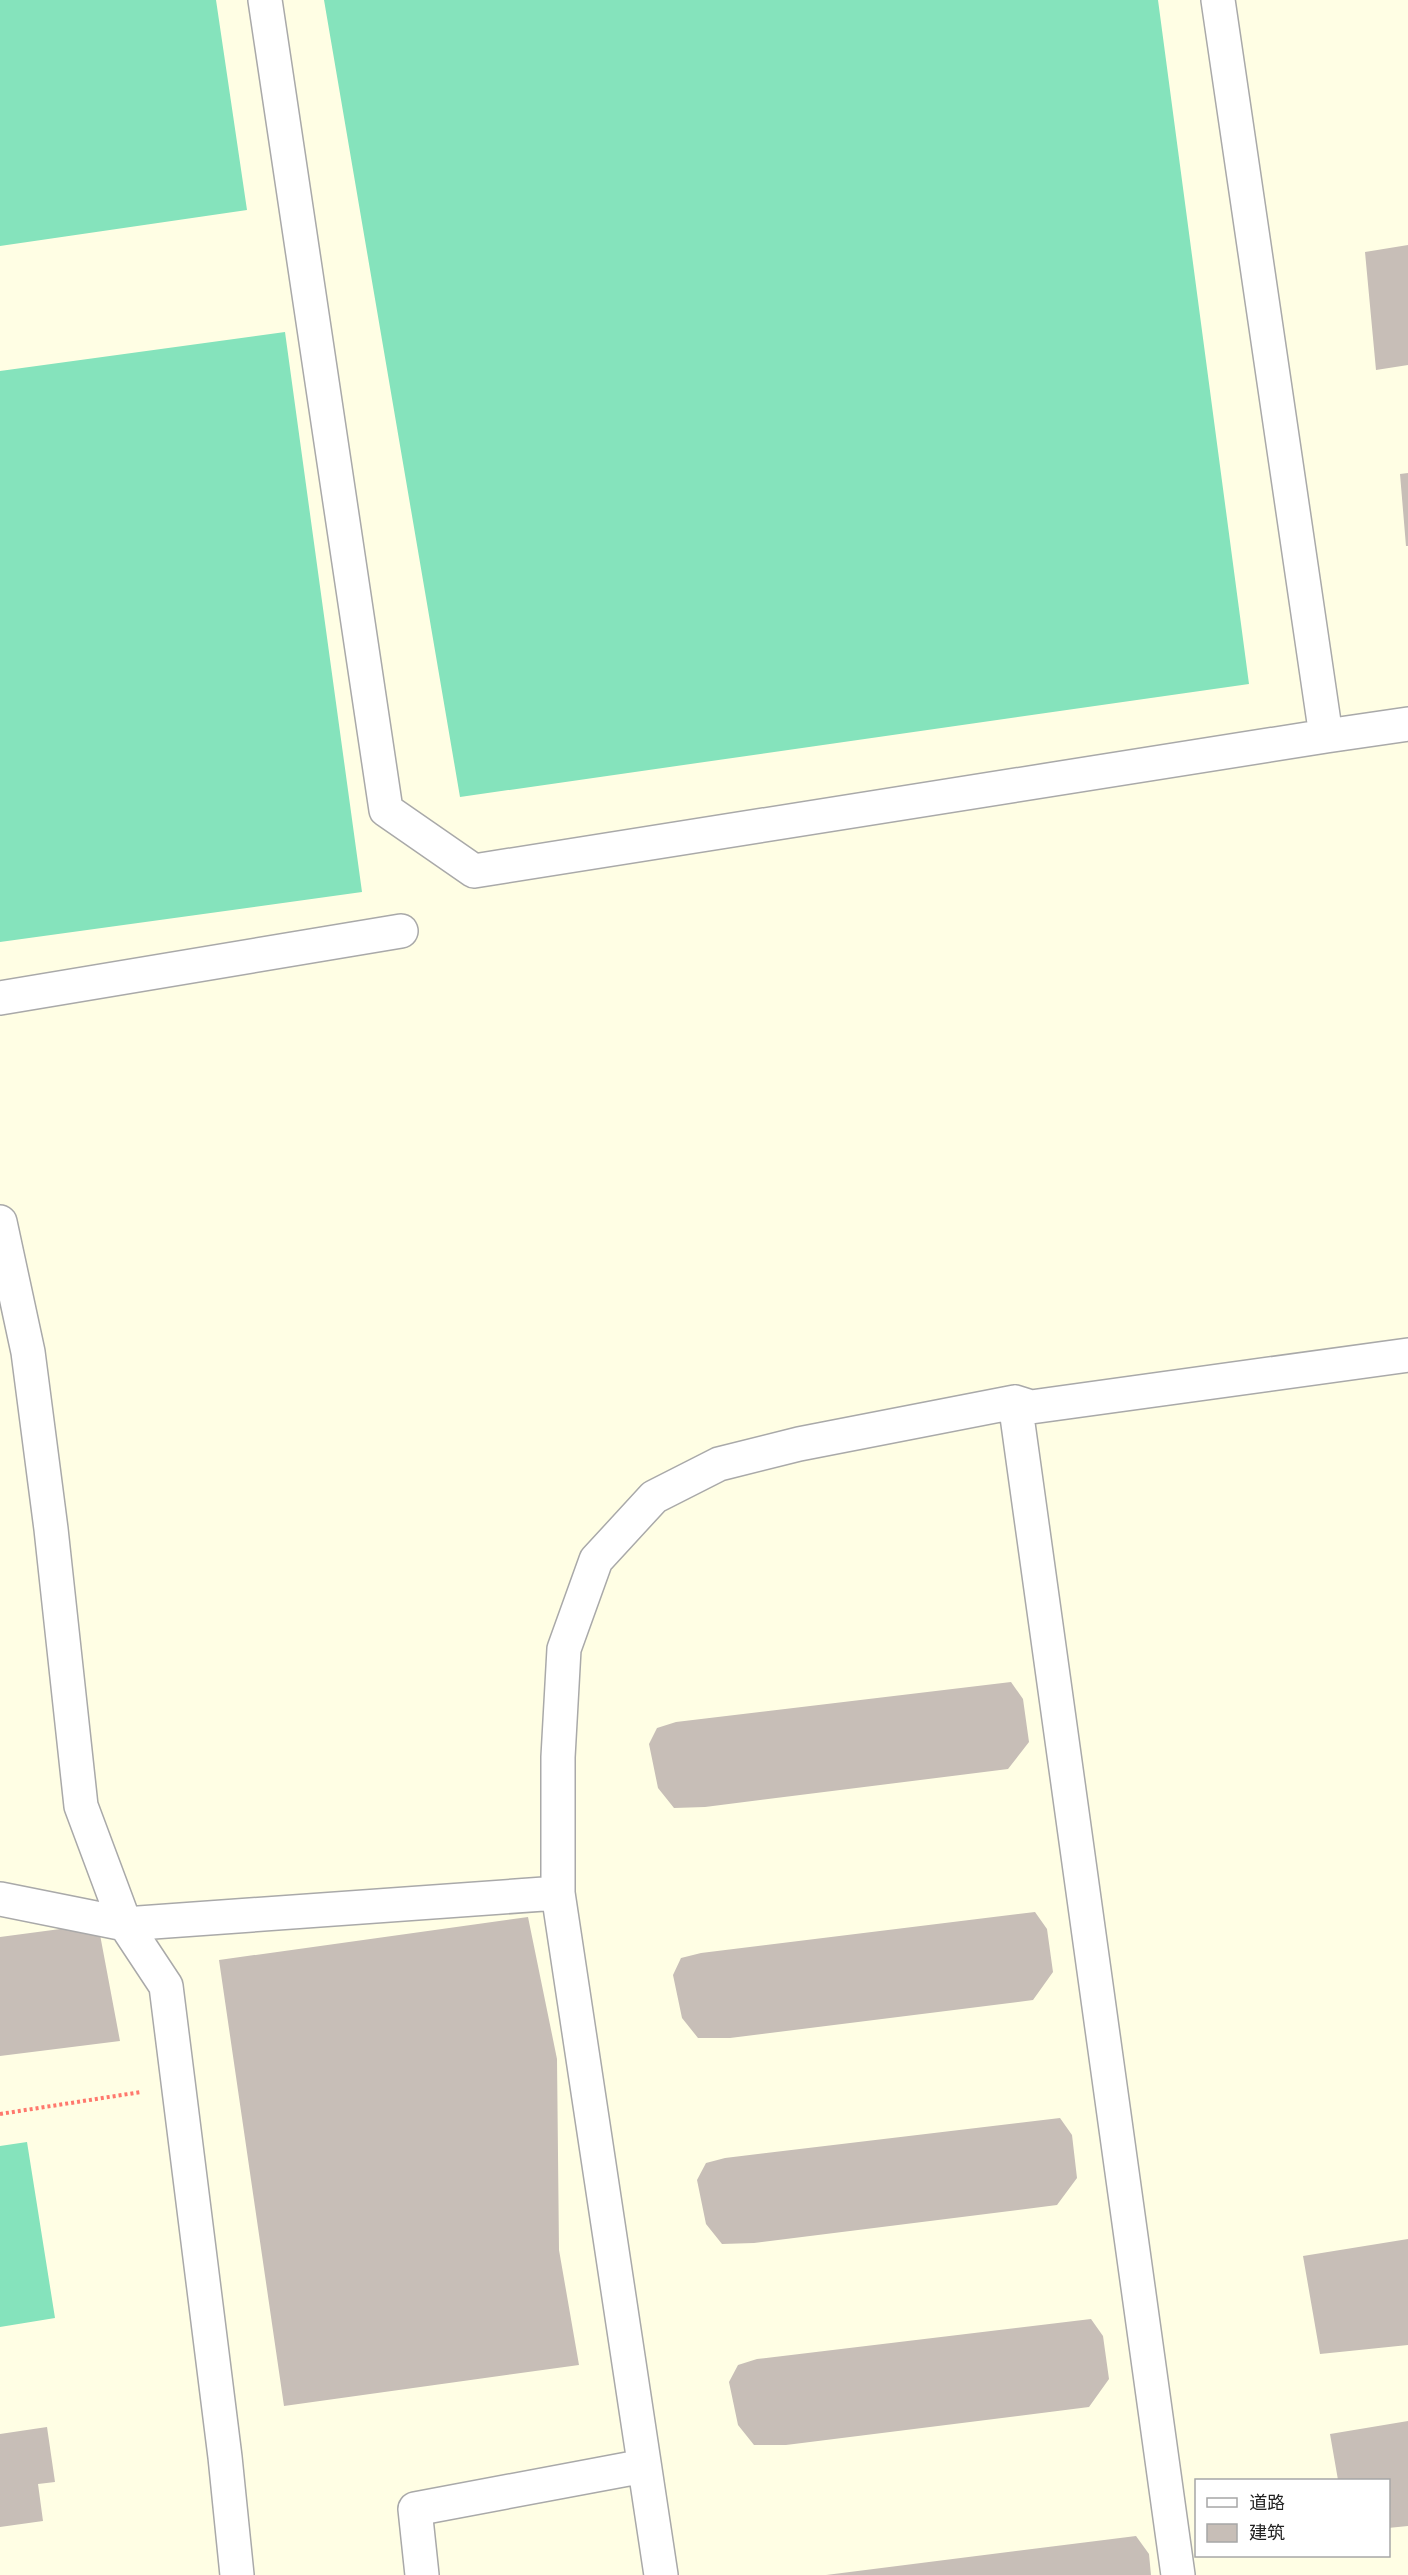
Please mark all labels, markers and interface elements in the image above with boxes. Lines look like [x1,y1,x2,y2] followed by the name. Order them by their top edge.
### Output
[1195,2479,1390,2557] legend
[1249,2491,1285,2514] text: 道路
[1249,2521,1285,2544] text: 建筑

